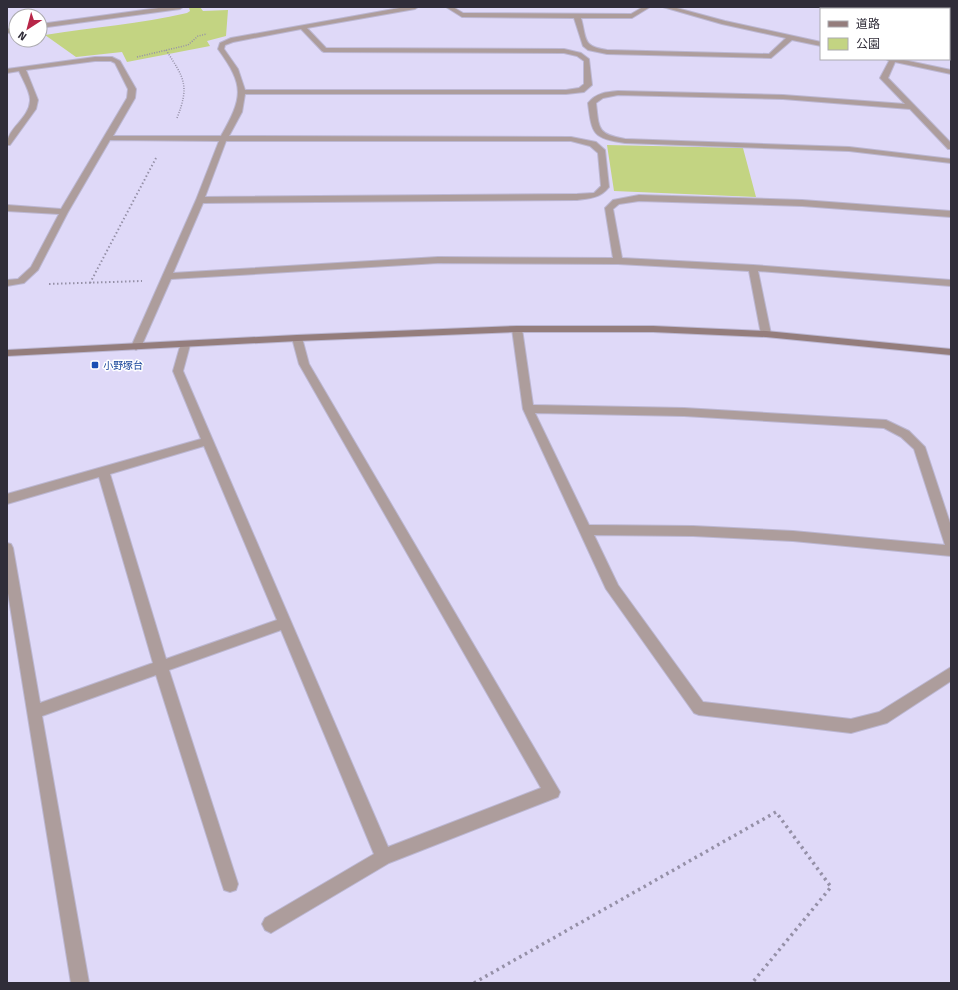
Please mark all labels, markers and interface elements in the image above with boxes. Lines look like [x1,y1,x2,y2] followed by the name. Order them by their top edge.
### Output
[8,8,48,48] north arrow
[820,8,950,60] legend
[856,17,880,31] text: 道路
[16,28,29,43] text: N
[856,37,880,51] text: 公園
[90,360,100,370] marker: 小野塚台
[103,360,143,372] place label: 小野塚台

